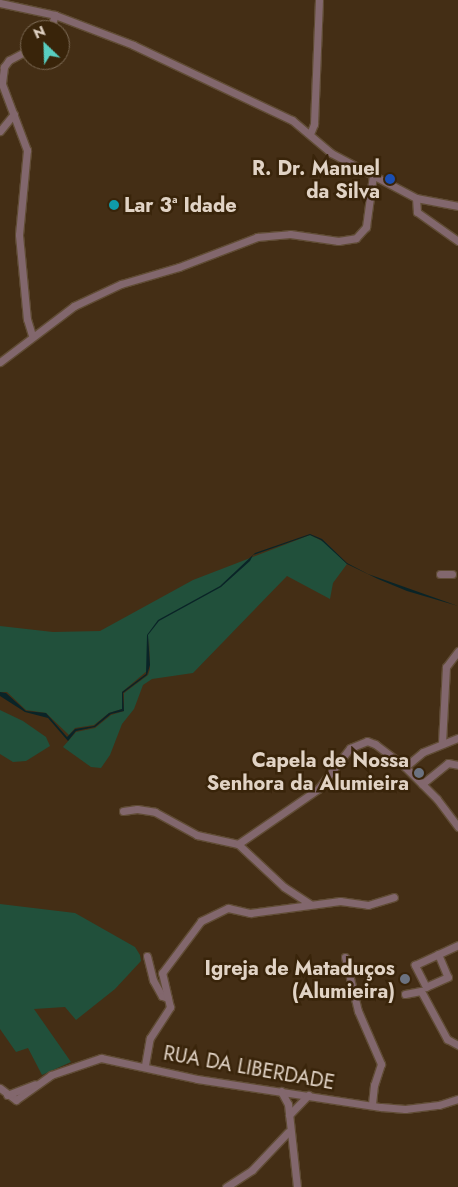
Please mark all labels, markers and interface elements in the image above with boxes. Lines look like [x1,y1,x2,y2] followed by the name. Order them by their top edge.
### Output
[20,20,70,70] north arrow
[30,21,48,44] text: N
[252,156,380,203] place label: R. Dr. Manuel da Silva
[384,173,396,185] marker: R. Dr. Manuel da Silva
[124,193,237,217] place label: Lar 3ª Idade
[108,199,120,211] marker: Lar 3ª Idade
[207,749,409,796] place label: Capela de Nossa Senhora da Alumieira
[413,767,425,779] marker: Capela de Nossa Senhora da Alumieira
[205,956,395,1003] place label: Igreja de Mataduços (Alumieira)
[399,973,411,985] marker: Igreja de Mataduços (Alumieira)
[162,1041,336,1095] street label: RUA DA LIBERDADE

